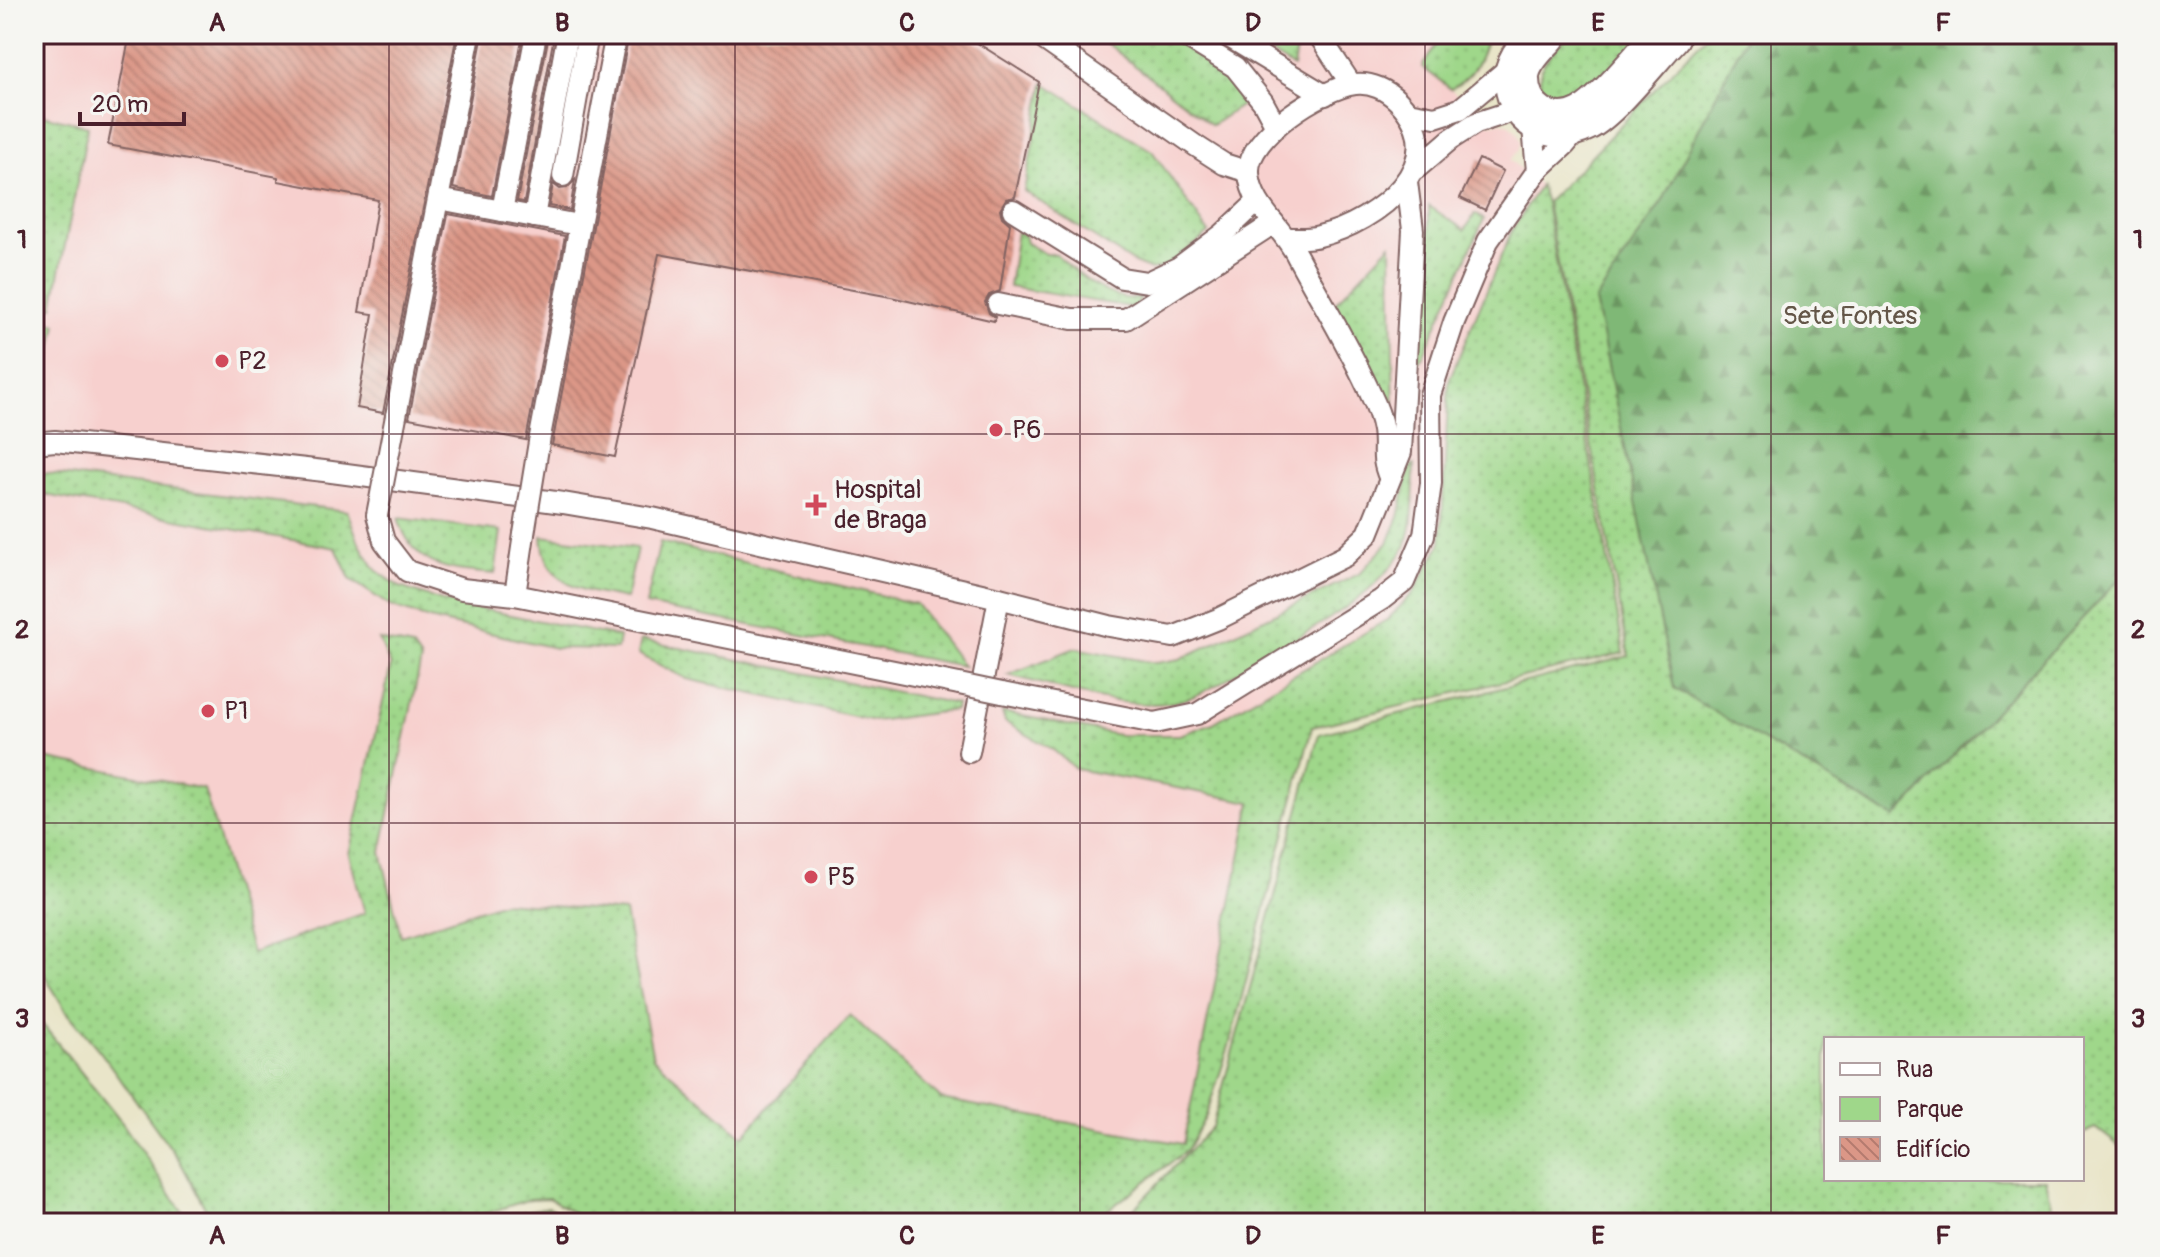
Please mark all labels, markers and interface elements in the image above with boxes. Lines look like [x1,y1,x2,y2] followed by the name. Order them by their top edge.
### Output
[209,7,226,39] text: A
[555,7,569,39] text: B
[899,7,915,39] text: C
[1245,7,1261,39] text: D
[1591,7,1605,39] text: E
[1935,7,1951,39] text: F
[80,76,184,126] scale bar
[92,90,148,119] text: 20 m
[17,224,27,256] text: 1
[2133,224,2143,256] text: 1
[1783,300,1918,332] park label: Sete Fontes
[238,345,267,377] place label: P2
[213,352,231,370] marker: P2
[1012,414,1041,446] place label: P6
[987,421,1005,439] marker: P6
[834,474,927,536] place label: Hospital de Braga
[805,494,827,516] marker: Hospital de Braga
[15,614,29,646] text: 2
[2131,614,2145,646] text: 2
[224,695,249,727] place label: P1
[199,702,217,720] marker: P1
[827,861,855,893] place label: P5
[802,868,820,886] marker: P5
[15,1003,29,1035] text: 3
[2131,1003,2145,1035] text: 3
[1824,1037,2084,1181] legend
[1896,1055,1933,1084] text: Rua
[1896,1095,1963,1124] text: Parque
[1896,1135,1970,1164] text: Edifício
[209,1220,226,1252] text: A
[555,1220,569,1252] text: B
[899,1220,915,1252] text: C
[1245,1220,1261,1252] text: D
[1591,1220,1605,1252] text: E
[1935,1220,1951,1252] text: F

